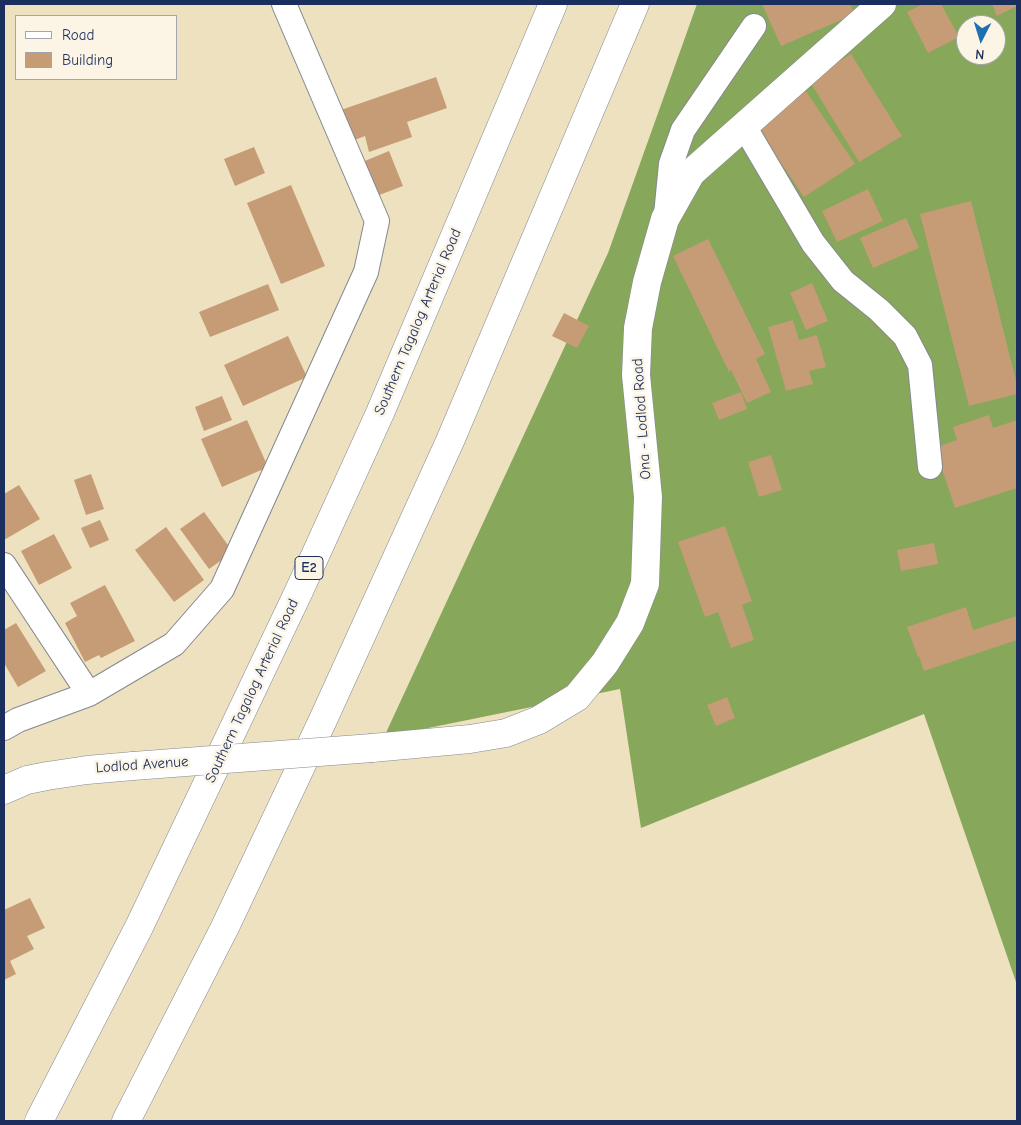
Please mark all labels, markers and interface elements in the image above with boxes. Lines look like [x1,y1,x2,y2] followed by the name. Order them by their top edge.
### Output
[15,15,178,80] legend
[956,15,1006,65] north arrow
[62,26,94,44] text: Road
[974,46,985,63] text: N
[62,51,113,69] text: Building
[370,226,466,418] street label: Southern Tagalog Arterial Road
[629,358,655,480] street label: Ona - Lodlod Road
[295,556,323,580] road number: E2
[201,596,303,786] street label: Southern Tagalog Arterial Road
[95,753,189,777] street label: Lodlod Avenue

